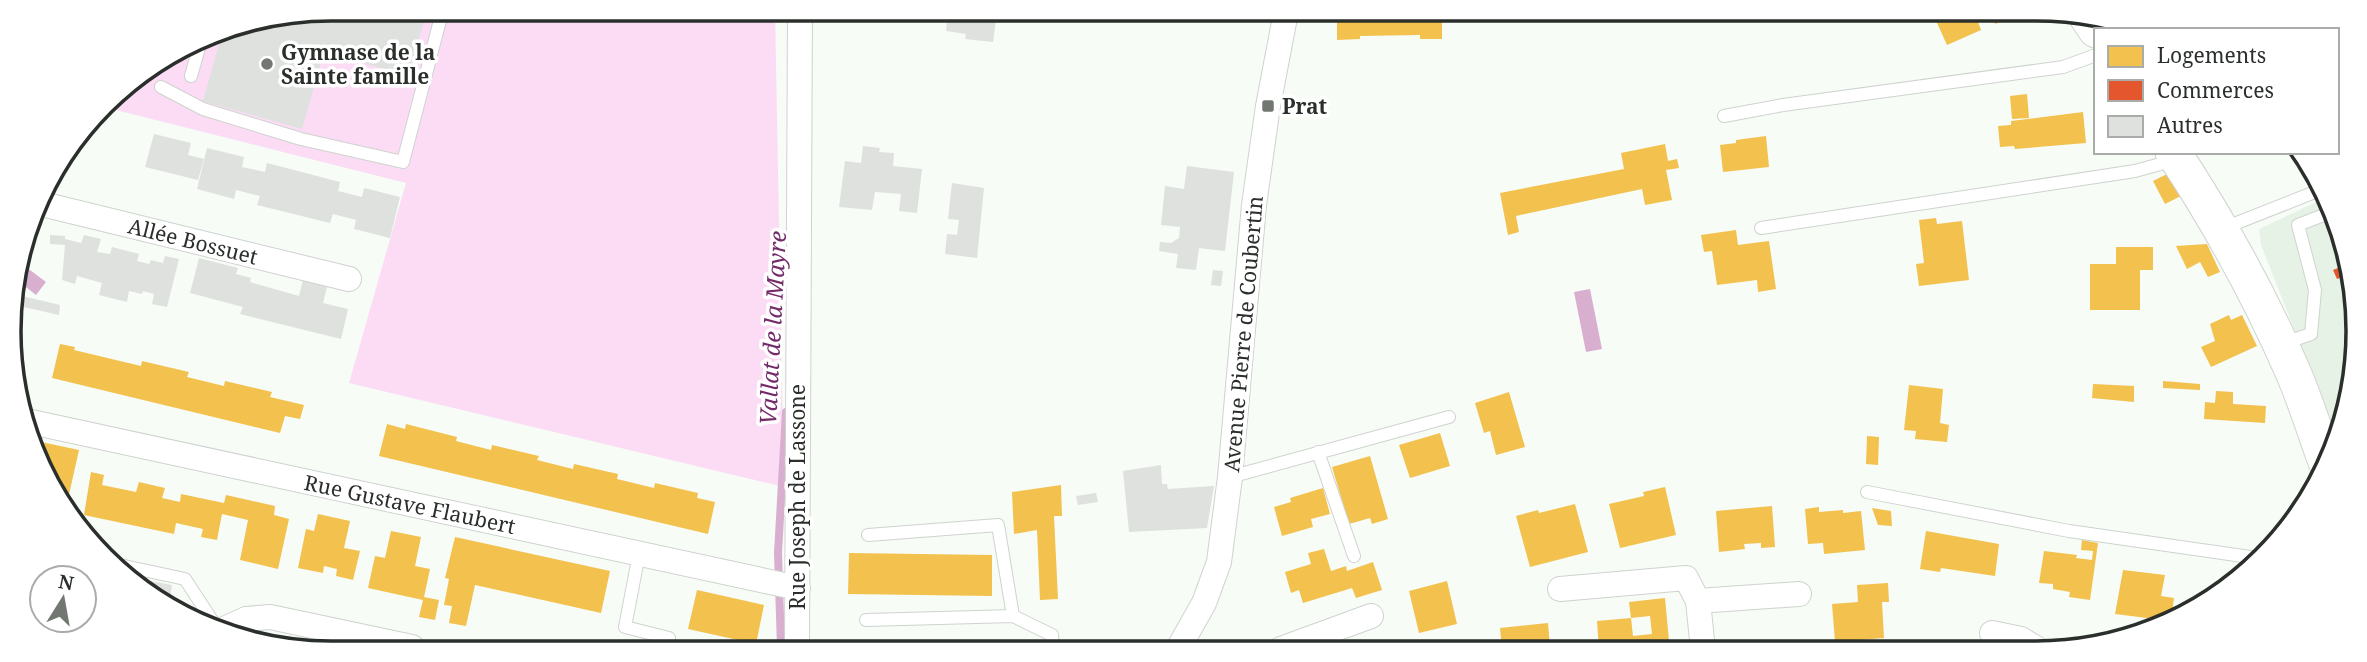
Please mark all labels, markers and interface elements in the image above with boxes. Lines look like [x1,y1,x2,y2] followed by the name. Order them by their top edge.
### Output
[2094,28,2339,154] legend
[281,38,435,90] place label: Gymnase de la Sainte famille
[2157,41,2266,69] text: Logements
[259,56,275,72] marker: Gymnase de la Sainte famille
[2157,76,2274,104] text: Commerces
[1282,92,1328,120] place label: Prat
[1260,98,1276,114] marker: Prat
[2157,111,2223,139] text: Autres
[1217,195,1269,473] street label: Avenue Pierre de Coubertin
[125,211,261,271] street label: Allée Bossuet
[751,230,793,426] water label: Vallat de la Mayre
[783,384,811,610] street label: Rue Joseph de Lassone
[302,468,518,540] street label: Rue Gustave Flaubert
[28,564,98,634] north arrow
[56,568,76,597] text: N

